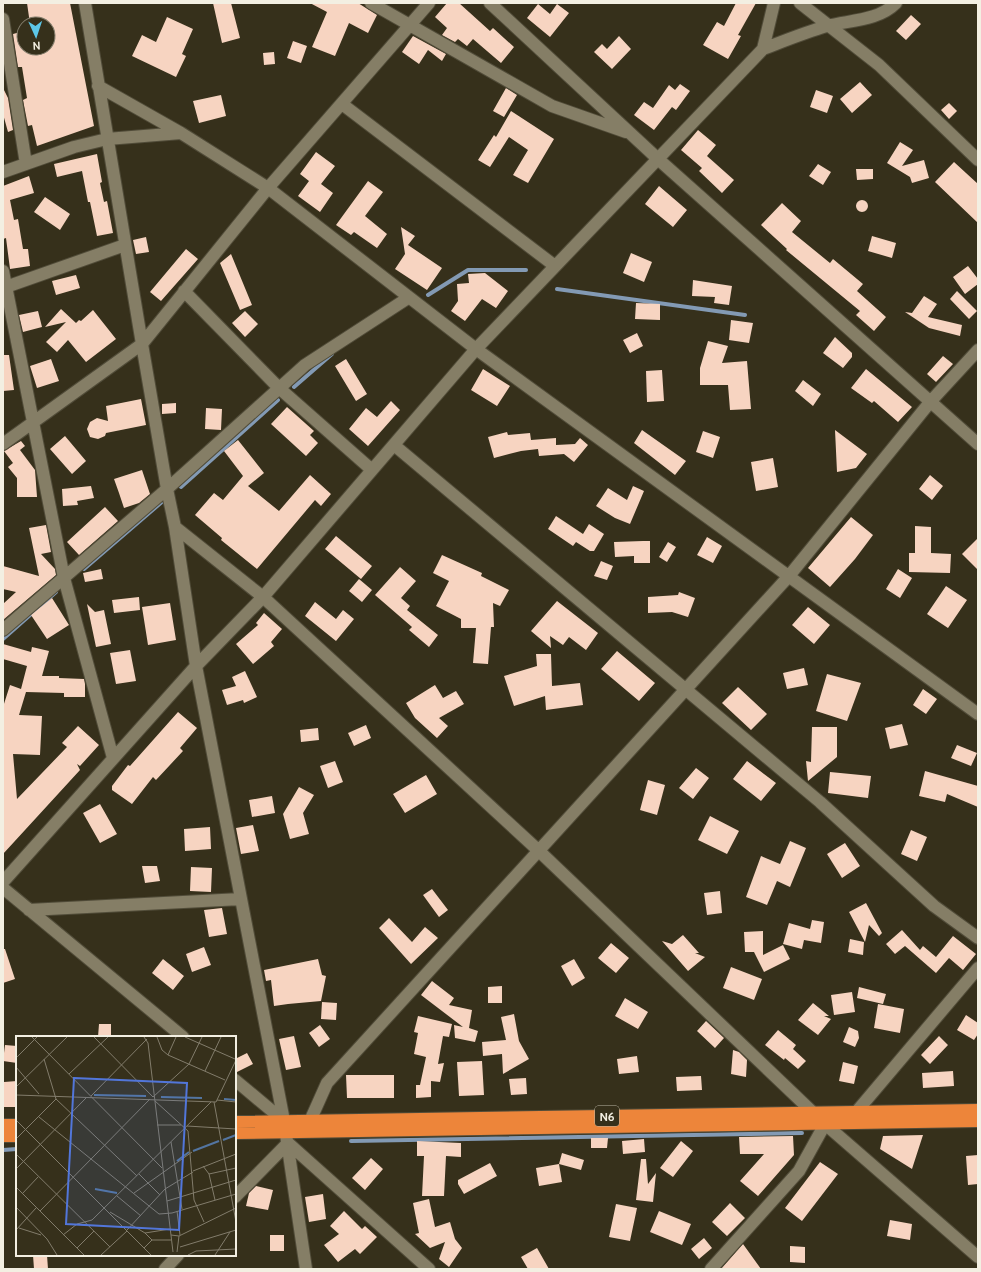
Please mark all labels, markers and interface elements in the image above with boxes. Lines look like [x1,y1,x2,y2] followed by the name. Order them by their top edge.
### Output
[16,16,56,56] north arrow
[32,39,41,53] text: N
[16,1036,236,1256] inset map
[595,1106,619,1126] road number: N6

